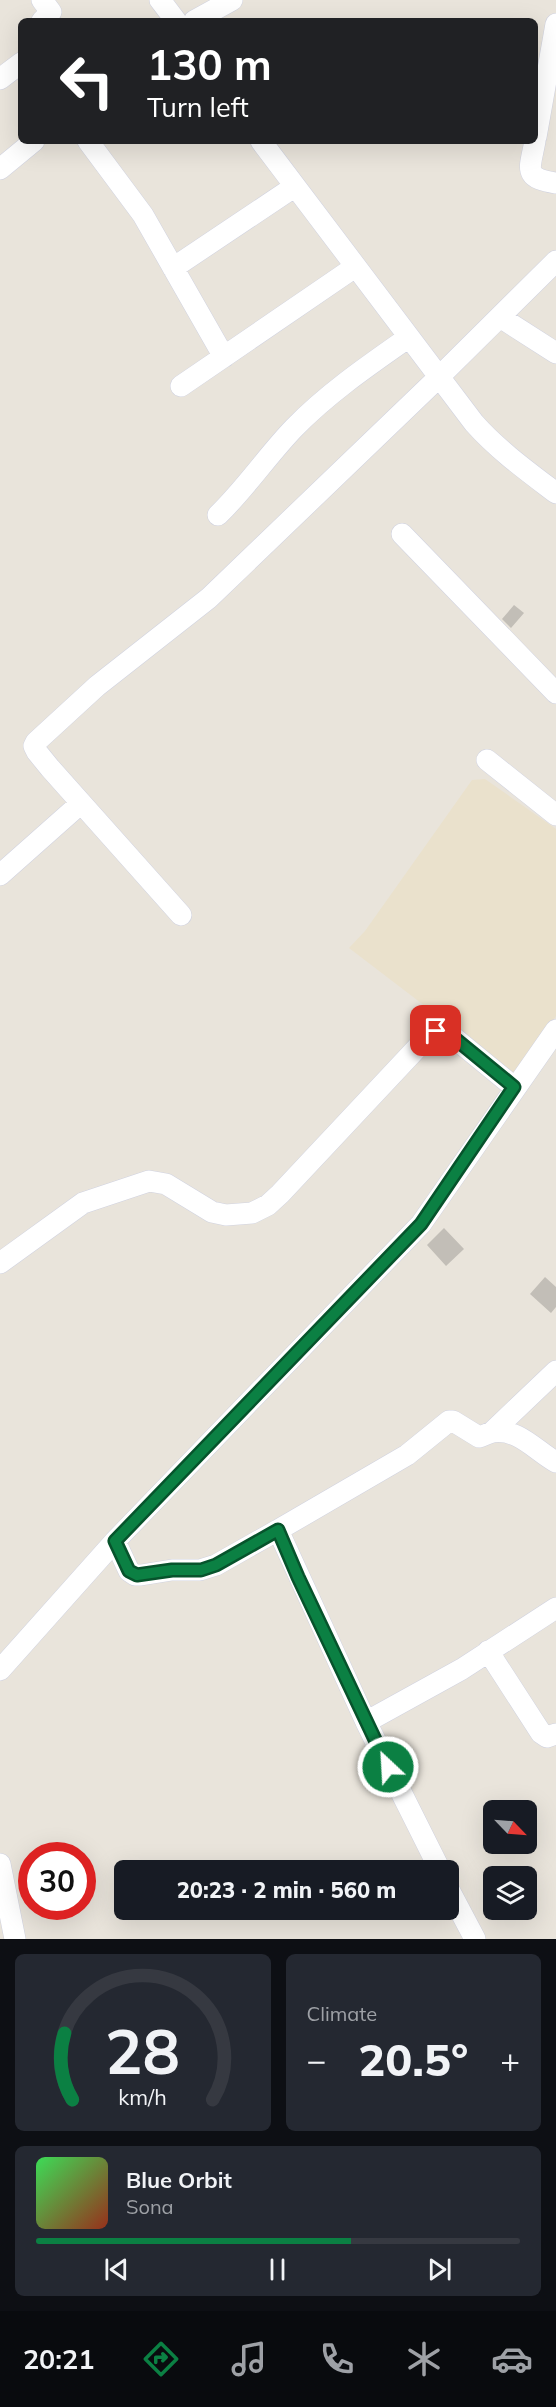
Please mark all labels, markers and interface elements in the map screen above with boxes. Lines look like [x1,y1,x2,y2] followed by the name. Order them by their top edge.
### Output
[147,38,272,91] text: 130 m
[48,42,126,120] icon: left
[147,90,249,124] text: Turn left
[410,1005,461,1056] pin
[419,1014,452,1047] icon: arrive
[356,1735,420,1799] position arrow
[483,1800,537,1854] north arrow
[483,1800,537,1920] map controls
[18,1842,96,1920] speed limit sign: 30
[483,1866,537,1920] button: layers
[177,1876,396,1904] text: 20:23 · 2 min · 560 m
[307,2001,377,2026] text: Climate
[105,2011,180,2090] text: 28
[358,2031,468,2087] text: 20.5°
[307,2039,326,2080] text: −
[500,2039,520,2080] text: +
[118,2083,167,2110] text: km/h
[126,2166,232,2194] text: Blue Orbit
[126,2194,174,2219] text: Sona
[100,2253,133,2286] icon: previous
[261,2253,294,2286] icon: pause
[423,2253,456,2286] icon: next
[140,2338,182,2380] icon: directions
[228,2338,270,2380] icon: music
[316,2338,358,2380] icon: phone
[403,2338,445,2380] icon: climate
[491,2338,533,2380] icon: car
[23,2342,94,2376] text: 20:21

